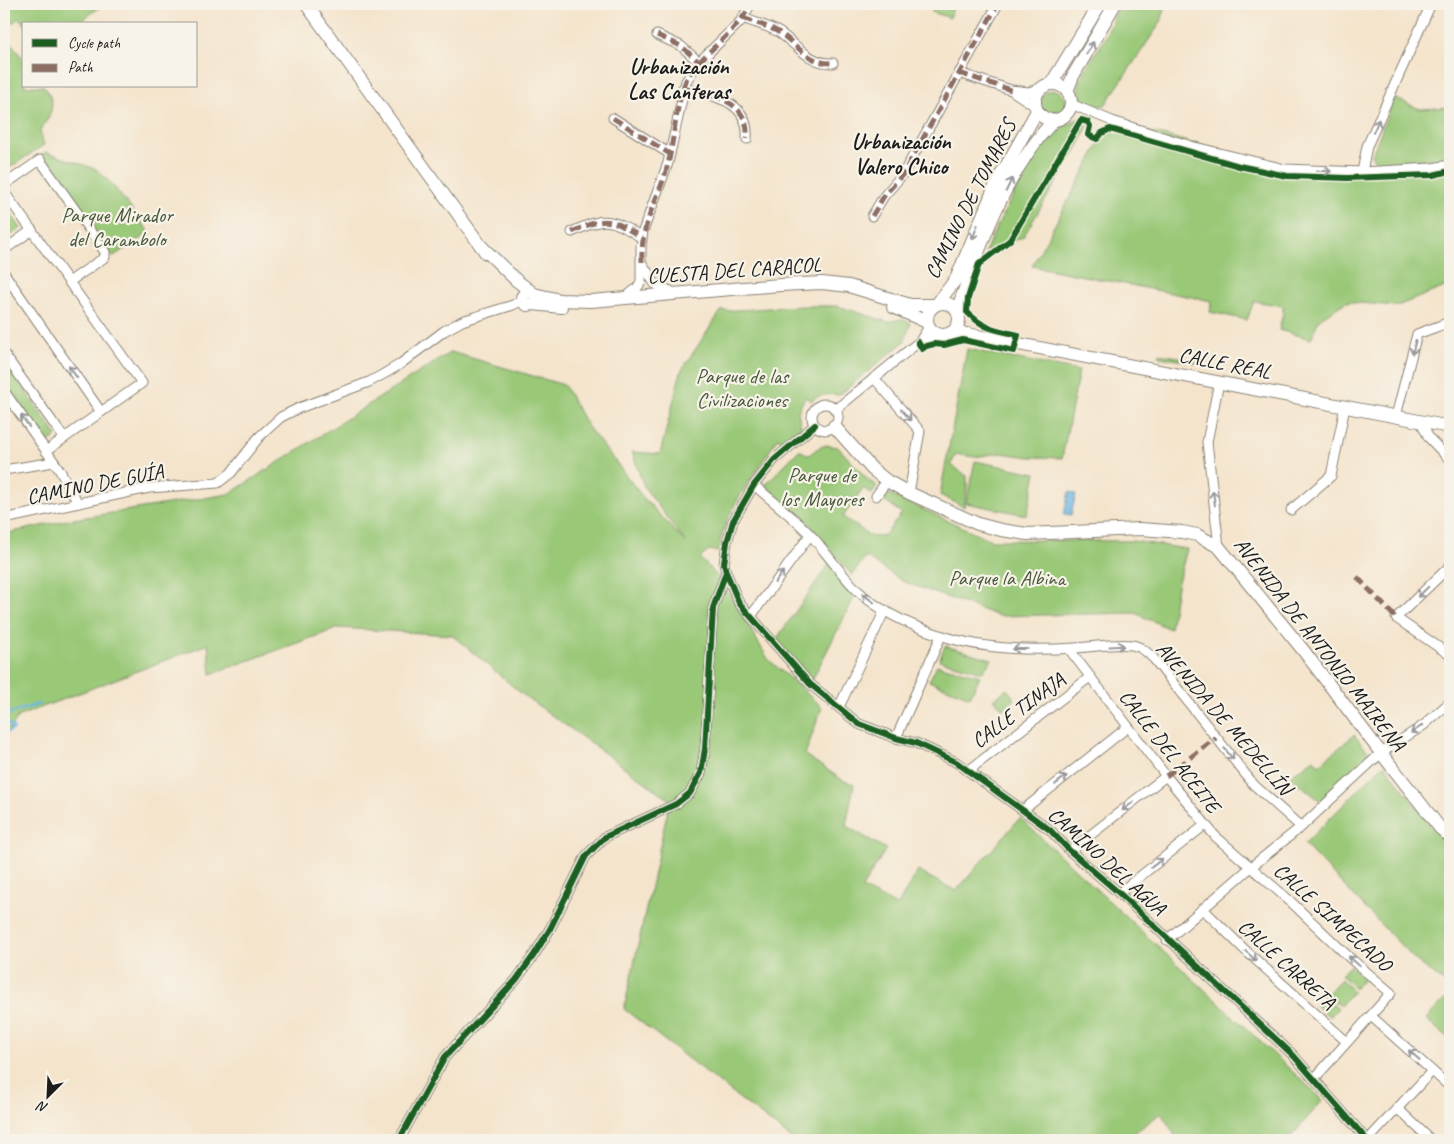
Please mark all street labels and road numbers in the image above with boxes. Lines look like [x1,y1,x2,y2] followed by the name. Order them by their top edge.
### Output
[919,112,1023,283] street label: CAMINO DE TOMARES
[646,251,823,289] street label: CUESTA DEL CARACOL
[1177,341,1273,385] street label: CALLE REAL
[24,458,167,510] street label: CAMINO DE GUÍA
[1229,532,1412,757] street label: AVENIDA DE ANTONIO MAIRENA
[1150,636,1300,803] street label: AVENIDA DE MEDELLÍN
[966,666,1070,753] street label: CALLE TINAJA
[1114,684,1228,820] street label: CALLE DEL ACEITE
[1043,801,1172,922] street label: CAMINO DEL AGUA
[1269,857,1399,979] street label: CALLE SIMPECADO
[1233,913,1341,1015] street label: CALLE CARRETA

